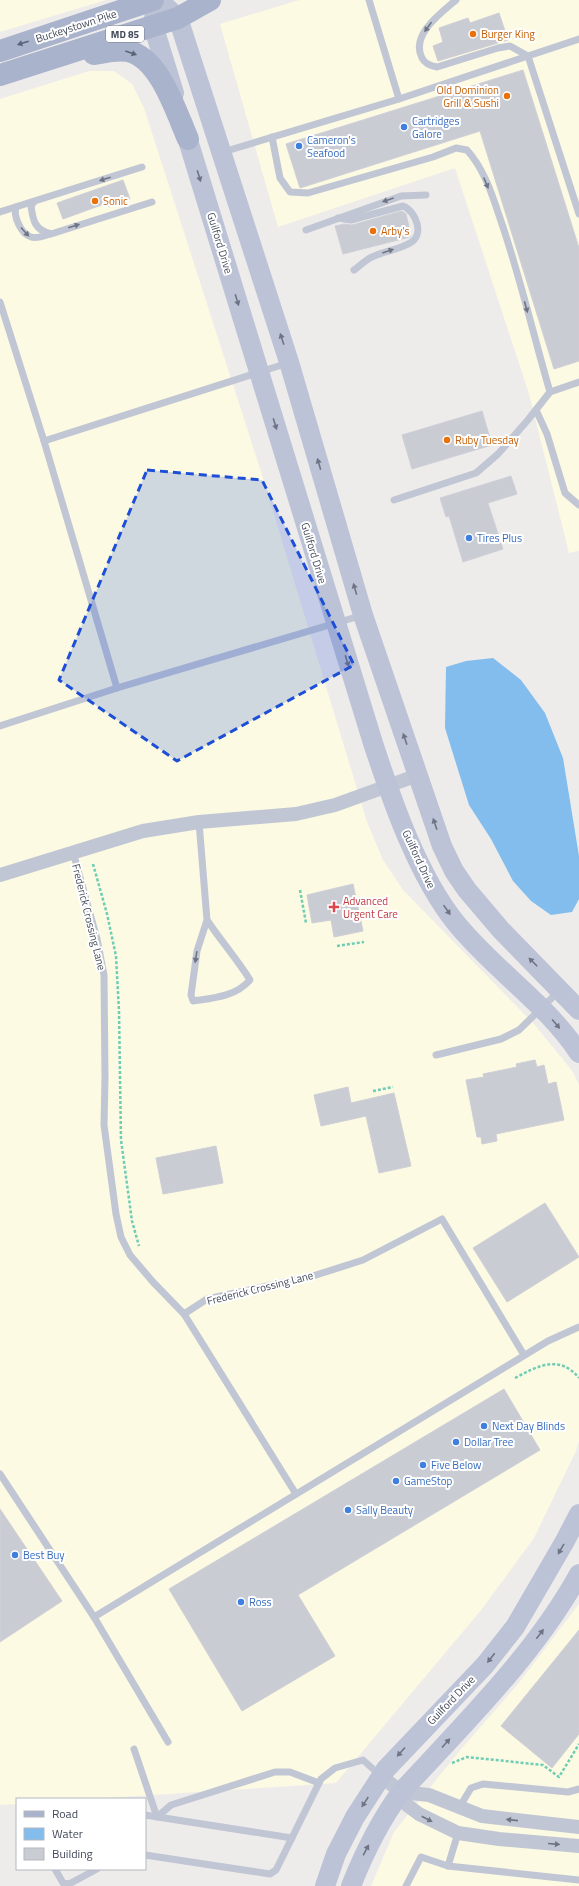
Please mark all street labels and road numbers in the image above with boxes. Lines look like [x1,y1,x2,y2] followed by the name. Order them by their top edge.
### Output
[33,5,119,47] street label: Buckeystown Pike
[106,26,144,42] road number: MD 85
[203,211,237,276] street label: Guilford Drive
[297,521,331,586] street label: Guilford Drive
[398,827,440,891] street label: Guilford Drive
[68,862,110,972] street label: Frederick Crossing Lane
[205,1267,315,1309] street label: Frederick Crossing Lane
[423,1672,479,1728] street label: Guilford Drive

